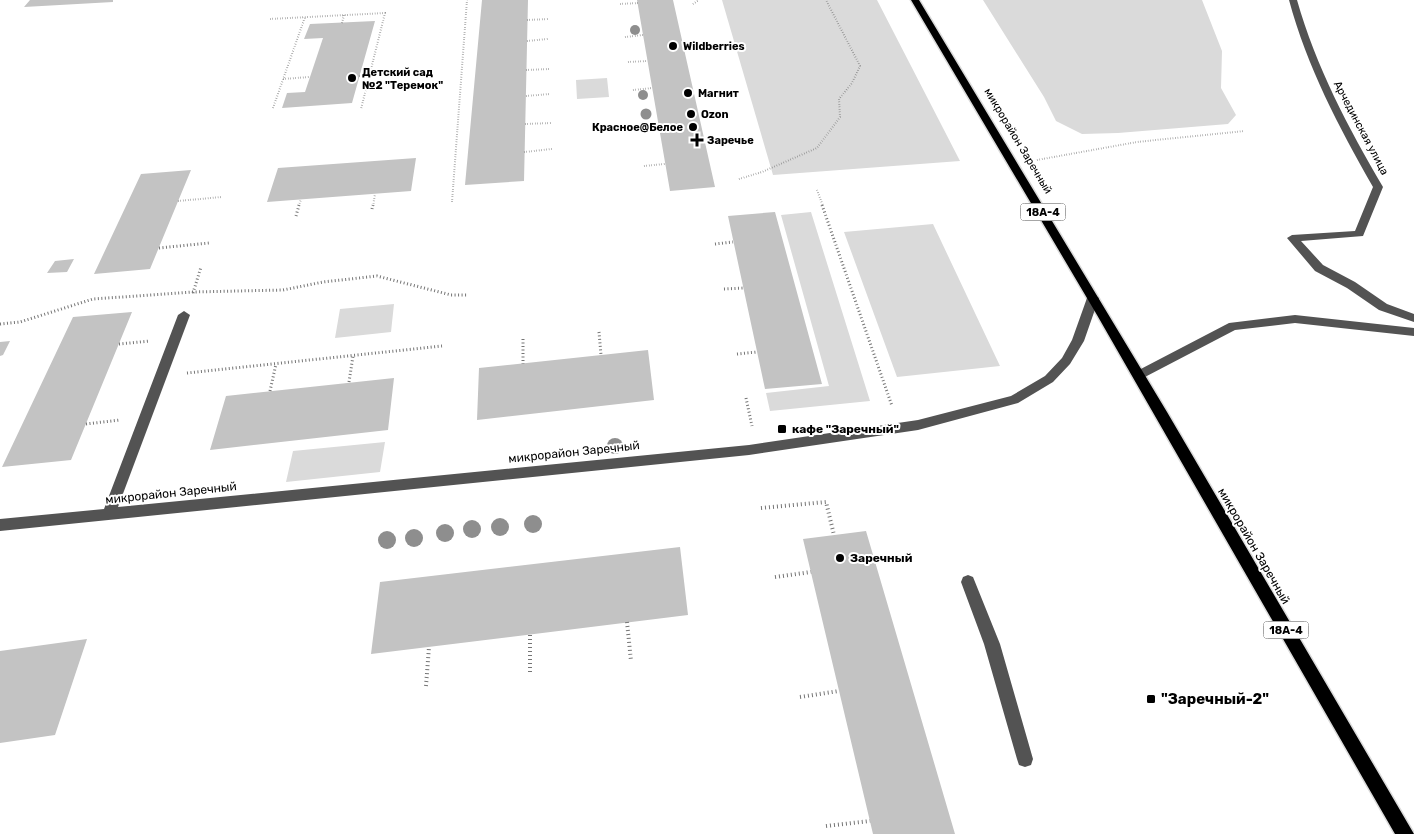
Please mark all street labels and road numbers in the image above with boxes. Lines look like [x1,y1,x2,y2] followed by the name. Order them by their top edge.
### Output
[1331,79,1391,177] street label: Арчединская улица
[981,86,1055,196] street label: микрорайон Заречный
[1020,203,1066,220] road number: 18А-4
[508,438,640,466] street label: микрорайон Заречный
[105,479,237,507] street label: микрорайон Заречный
[1215,485,1293,607] street label: микрорайон Заречный
[1264,622,1308,638] road number: 18А-4

